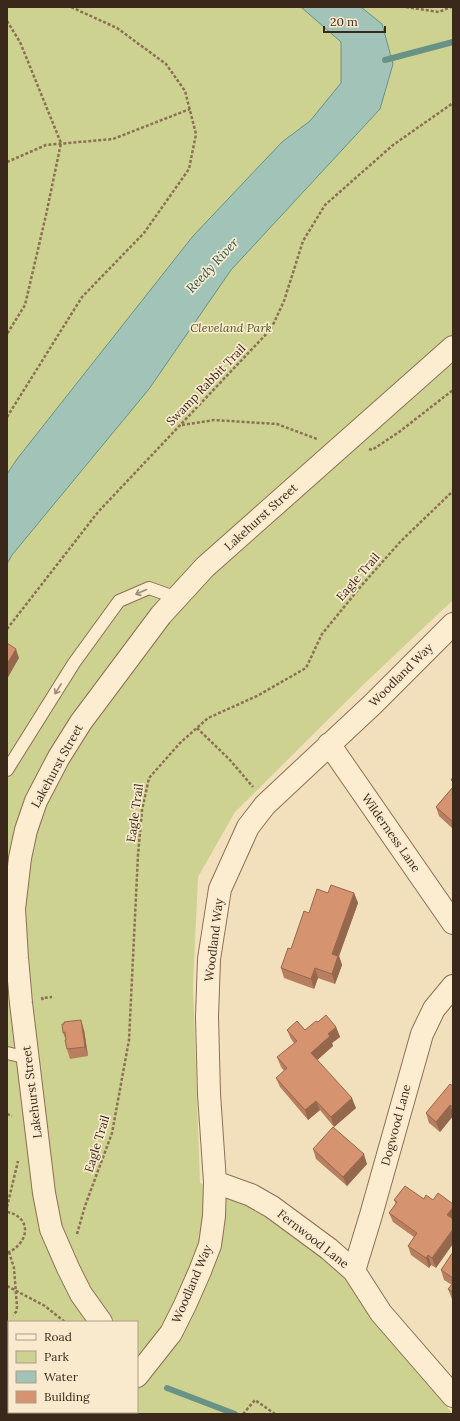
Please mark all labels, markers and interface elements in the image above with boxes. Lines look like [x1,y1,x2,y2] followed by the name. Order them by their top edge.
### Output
[324,8,385,34] scale bar
[330,14,358,29] text: 20 m
[183,234,242,296] water label: Reedy River
[190,320,272,335] park label: Cleveland Park
[163,341,249,429] street label: Swamp Rabbit Trail
[221,480,301,553] street label: Lakehurst Street
[333,550,383,604] street label: Eagle Trail
[135,588,147,596] one-way arrow
[366,639,436,710] street label: Woodland Way
[54,683,62,695] one-way arrow
[27,721,86,810] street label: Lakehurst Street
[123,783,146,843] street label: Eagle Trail
[359,791,424,875] street label: Wilderness Lane
[201,897,226,982] street label: Woodland Way
[18,1045,45,1139] street label: Lakehurst Street
[377,1082,414,1167] street label: Dogwood Lane
[81,1113,112,1174] street label: Eagle Trail
[275,1206,352,1271] street label: Fernwood Lane
[168,1242,215,1325] street label: Woodland Way
[8,1321,138,1413] legend
[44,1329,72,1344] text: Road
[44,1349,70,1364] text: Park
[44,1369,79,1384] text: Water
[44,1389,90,1404] text: Building

